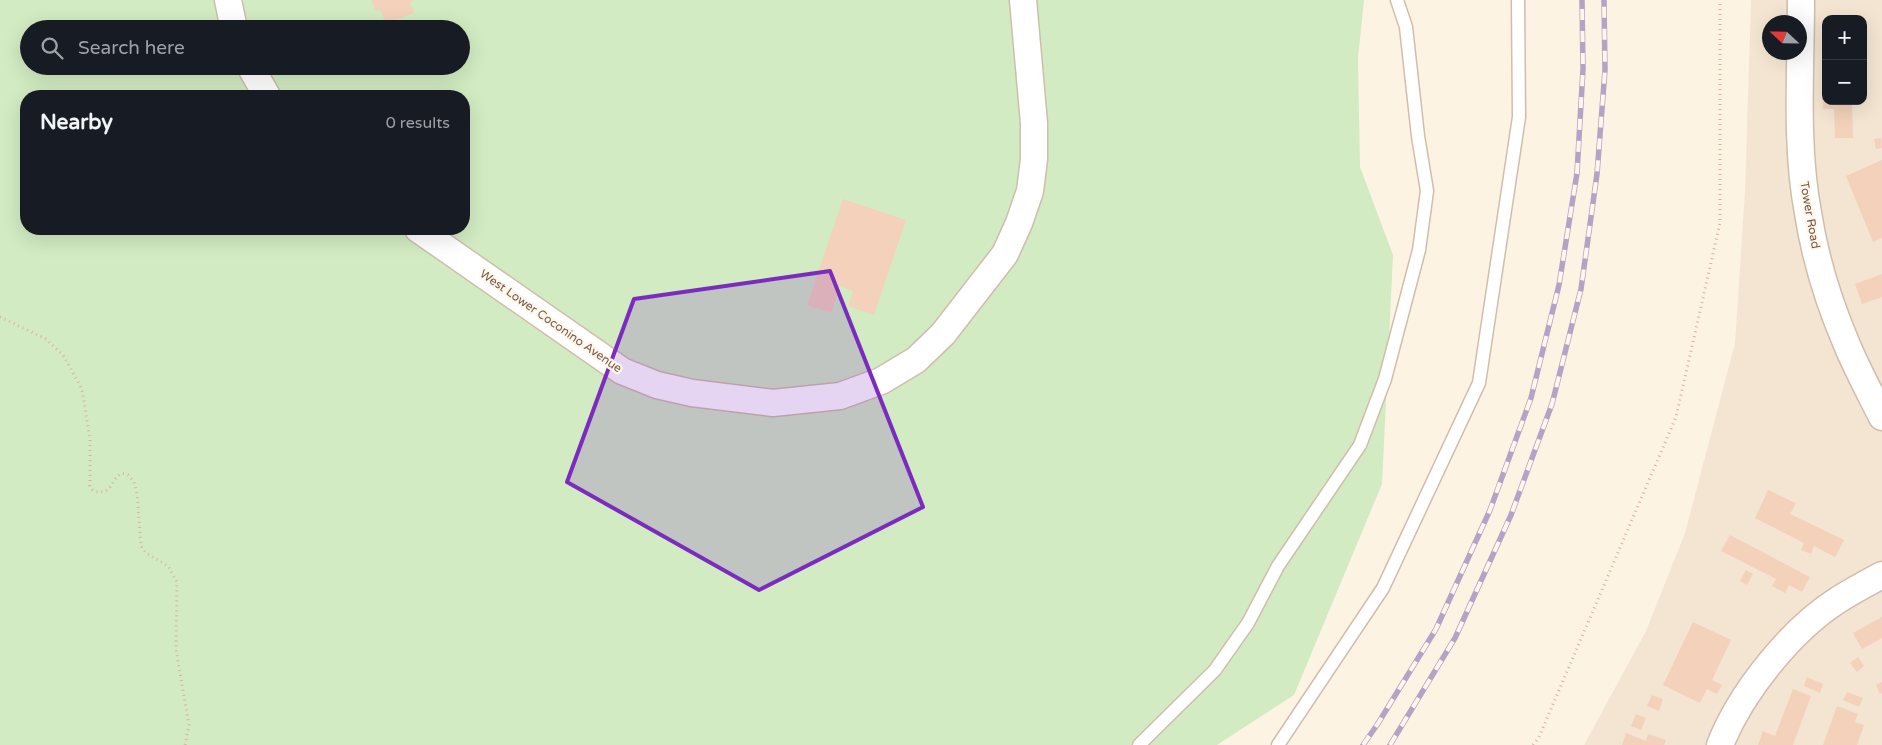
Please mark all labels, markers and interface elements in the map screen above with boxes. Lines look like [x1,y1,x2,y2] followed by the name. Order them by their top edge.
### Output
[1762,15,1807,60] north arrow
[1822,15,1867,105] map controls
[1822,15,1867,60] button: +
[20,20,470,75] search box
[38,34,66,62] icon: search
[78,37,185,59] text: Search here
[1822,60,1867,105] button: −
[40,110,113,135] text: Nearby
[386,113,450,133] text: 0 results
[1797,180,1823,250] street label: Tower Road
[477,267,625,376] street label: West Lower Coconino Avenue

